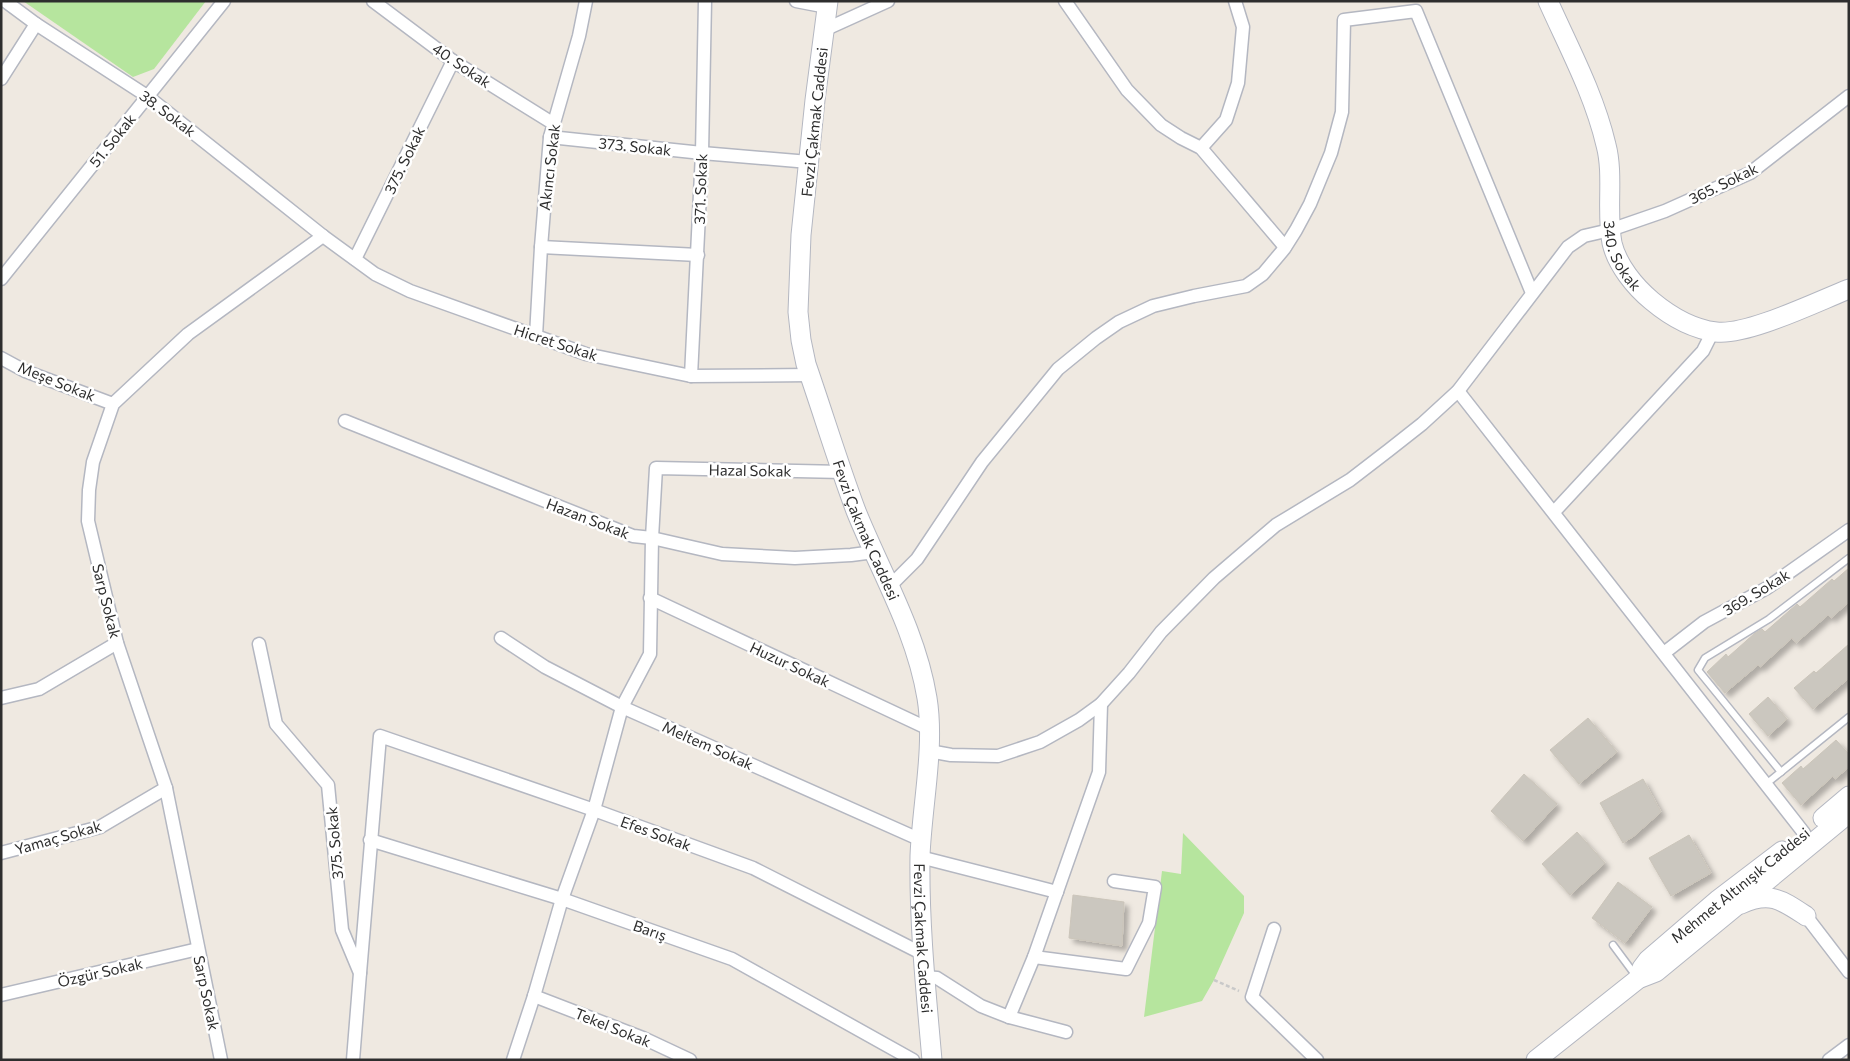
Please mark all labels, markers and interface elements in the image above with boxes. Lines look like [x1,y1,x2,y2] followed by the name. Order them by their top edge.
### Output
[429,39,495,91] street label: 40. Sokak
[797,46,831,198] street label: Fevzi Çakmak Caddesi
[136,86,200,140] street label: 38. Sokak
[85,110,139,170] street label: 51. Sokak
[380,123,428,197] street label: 375. Sokak
[535,123,563,211] street label: Akıncı Sokak
[598,133,672,159] street label: 373. Sokak
[690,153,710,225] street label: 371. Sokak
[1686,159,1760,207] street label: 365. Sokak
[1601,220,1645,294] street label: 340. Sokak
[512,320,600,364] street label: Hicret Sokak
[16,357,98,405] street label: Meşe Sokak
[830,457,904,603] street label: Fevzi Çakmak Caddesi
[708,460,792,480] street label: Hazal Sokak
[544,494,632,542] street label: Hazan Sokak
[89,562,125,640] street label: Sarp Sokak
[1719,565,1793,619] street label: 369. Sokak
[747,638,833,690] street label: Huzur Sokak
[660,717,756,773] street label: Meltem Sokak
[322,806,346,880] street label: 375. Sokak
[618,812,694,854] street label: Efes Sokak
[13,816,103,858] street label: Yamaç Sokak
[1667,824,1813,946] street label: Mehmet Altınışık Caddesi
[911,863,937,1014] street label: Fevzi Çakmak Caddesi
[631,916,669,944] street label: Barış
[56,953,144,991] street label: Özgür Sokak
[190,954,224,1032] street label: Sarp Sokak
[572,1004,654,1050] street label: Tekel Sokak

